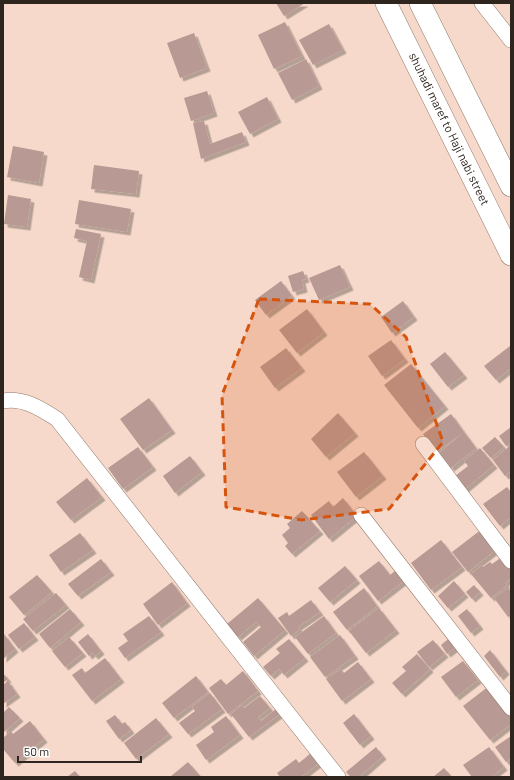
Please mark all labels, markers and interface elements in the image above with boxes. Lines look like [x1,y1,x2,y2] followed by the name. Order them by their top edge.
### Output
[407,50,493,207] street label: shuhadi maref to Haji nabi street
[18,738,141,764] scale bar
[24,744,49,758] text: 50 m

